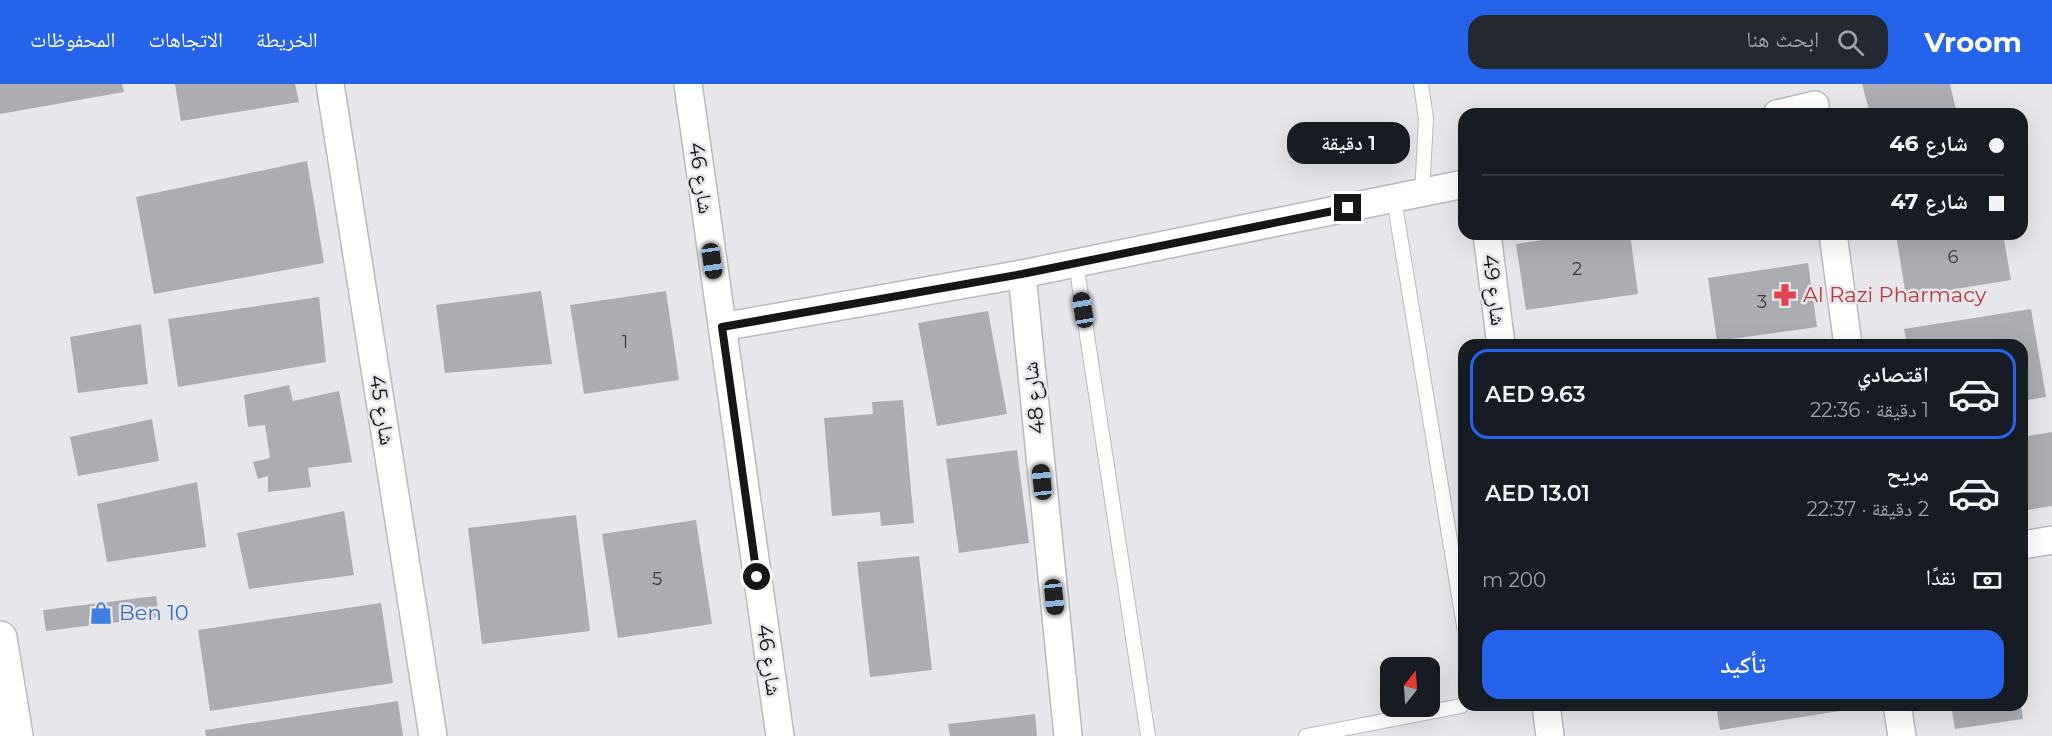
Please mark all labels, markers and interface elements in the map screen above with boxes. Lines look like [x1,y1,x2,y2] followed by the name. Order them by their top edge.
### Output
[1468,15,1888,69] search box
[1924,25,2022,59] text: Vroom
[1746,26,1819,53] text: ابحث هنا
[1834,26,1867,59] icon: search
[30,27,115,52] text: المحفوظات
[148,27,223,52] text: الاتجاهات
[256,27,318,52] text: الخريطة
[1286,121,1410,163] callout: 1 دقيقة
[1889,130,1968,157] text: شارع 46
[1321,131,1376,155] text: 1 دقيقة
[683,140,719,216] street label: شارع 46
[1891,188,1968,215] text: شارع 47
[1334,194,1361,221] route end
[701,242,723,280] car
[1948,246,1959,268] house number: 6
[1477,253,1511,327] street label: شارع 49
[1572,258,1582,280] house number: 2
[1772,282,1798,308] pharmacy icon: Al Razi Pharmacy
[1803,282,1987,307] place label: Al Razi Pharmacy
[1071,291,1095,329] car
[1757,291,1767,313] house number: 3
[622,331,628,353] house number: 1
[1017,360,1051,436] street label: شارع 48
[1857,361,1929,388] text: اقتصادي
[1947,367,2001,421] icon: car
[364,373,400,447] street label: شارع 45
[1485,381,1586,408] text: AED 9.63
[1810,398,1929,422] text: 1 دقيقة · 22:36
[1886,460,1929,487] text: مريح
[1031,463,1053,501] car
[1947,466,2001,520] icon: car
[1485,480,1590,507] text: AED 13.01
[1806,497,1929,521] text: 2 دقيقة · 22:37
[743,563,770,590] route start
[1926,564,1956,591] text: نقدًا
[1971,564,2004,597] icon: cash
[652,568,662,590] house number: 5
[1482,568,1546,592] text: 200 m
[1043,578,1065,616] car
[88,600,114,626] shop icon: Ben 10
[119,600,189,625] place label: Ben 10
[751,622,787,698] street label: شارع 46
[1482,630,2004,699] button: تأكيد
[1380,657,1440,717] north arrow
[1380,657,1440,717] map controls

